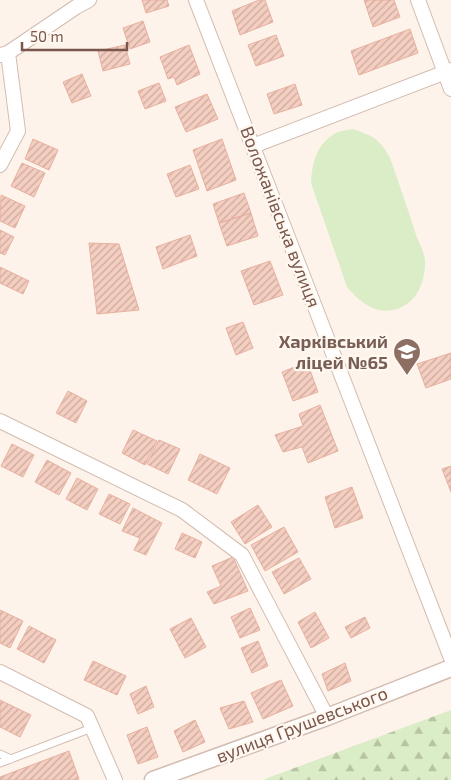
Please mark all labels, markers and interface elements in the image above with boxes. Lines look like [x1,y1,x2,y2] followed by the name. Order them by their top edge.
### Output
[22,20,128,52] scale bar
[30,27,64,45] text: 50 m
[236,123,326,310] street label: Воложанівська вулиця
[279,330,388,373] place label: Харківський ліцей №65
[392,337,422,376] school or university icon: Харківський ліцей №65
[213,681,391,767] street label: вулиця Грушевського

